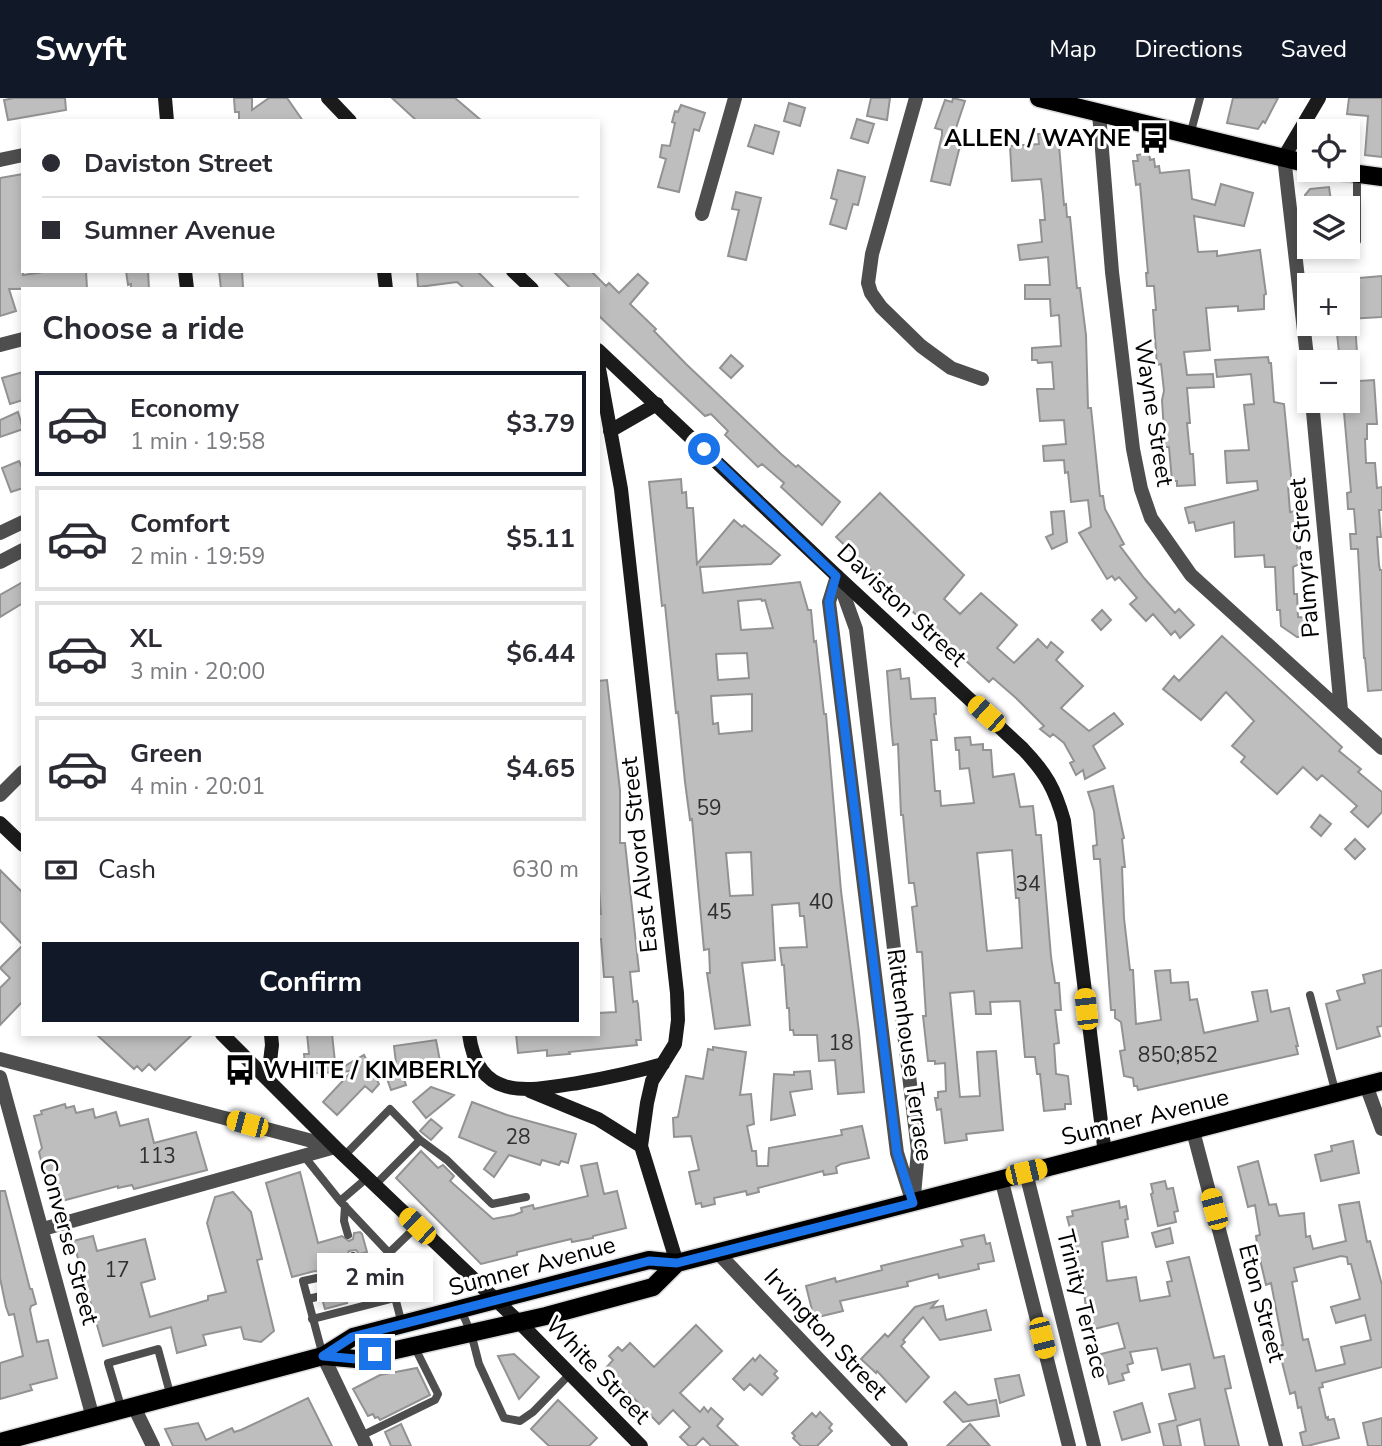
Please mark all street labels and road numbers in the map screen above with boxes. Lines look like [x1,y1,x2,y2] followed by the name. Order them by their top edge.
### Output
[1127,337,1181,489] street label: Wayne Street
[1281,476,1327,639] street label: Palmyra Street
[830,536,974,674] street label: Daviston Street
[613,755,665,954] street label: East Alvord Street
[879,947,941,1163] street label: Rittenhouse Terrace
[1058,1081,1232,1153] street label: Sumner Avenue
[31,1154,107,1329] street label: Converse Street
[1049,1226,1117,1382] street label: Trinity Terrace
[445,1228,619,1304] street label: Sumner Avenue
[1231,1241,1293,1366] street label: Eton Street
[757,1262,895,1407] street label: Irvington Street
[538,1309,658,1431] street label: White Street

